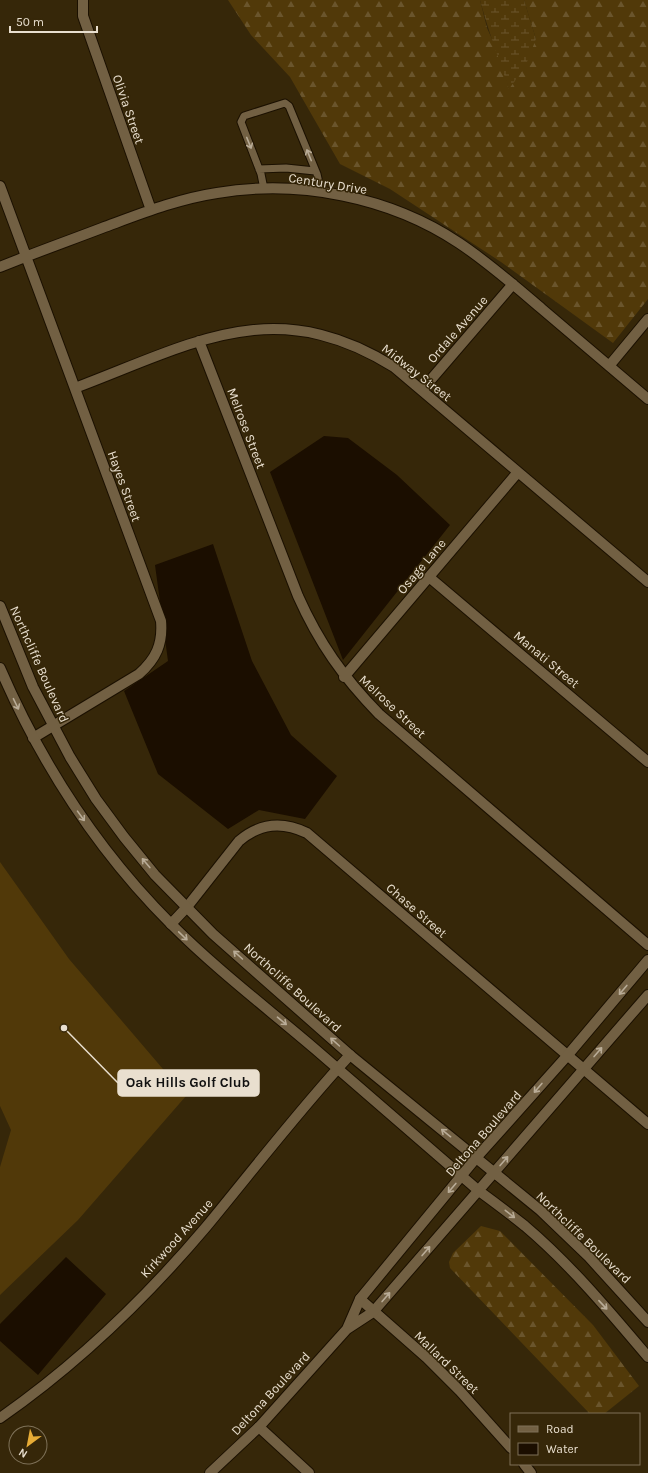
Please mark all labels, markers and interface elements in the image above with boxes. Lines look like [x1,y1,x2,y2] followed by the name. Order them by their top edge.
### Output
[10,8,97,34] scale bar
[16,15,44,29] text: 50 m
[110,73,147,146] street label: Olivia Street
[245,136,253,148] one-way arrow
[305,150,312,162] one-way arrow
[288,170,369,197] street label: Century Drive
[424,292,491,366] street label: Ordale Avenue
[379,341,454,404] street label: Midway Street
[224,386,269,471] street label: Melrose Street
[105,449,144,524] street label: Hayes Street
[394,536,449,597] street label: Osage Lane
[7,604,72,725] street label: Northcliffe Boulevard
[511,628,582,691] street label: Manati Street
[356,672,429,741] street label: Melrose Street
[13,697,20,709] one-way arrow
[77,810,85,821] one-way arrow
[141,858,150,869] one-way arrow
[383,880,450,941] street label: Chase Street
[178,931,188,941] one-way arrow
[241,940,344,1035] street label: Northcliffe Boulevard
[233,951,243,960] one-way arrow
[618,984,627,995] one-way arrow
[276,1016,286,1025] one-way arrow
[330,1037,340,1046] one-way arrow
[594,1047,603,1057] one-way arrow
[118,1070,259,1096] callout: Oak Hills Golf Club
[126,1074,250,1091] text: Oak Hills Golf Club
[534,1083,543,1093] one-way arrow
[442,1087,525,1179] street label: Deltona Boulevard
[441,1129,452,1137] one-way arrow
[500,1156,509,1167] one-way arrow
[447,1183,456,1193] one-way arrow
[533,1188,634,1286] street label: Northcliffe Boulevard
[137,1196,216,1281] street label: Kirkwood Avenue
[504,1210,515,1219] one-way arrow
[422,1246,431,1256] one-way arrow
[381,1292,390,1302] one-way arrow
[598,1299,607,1309] one-way arrow
[411,1328,482,1397] street label: Mallard Street
[228,1349,313,1438] street label: Deltona Boulevard
[510,1413,640,1465] legend
[546,1422,574,1436] text: Road
[8,1425,48,1465] north arrow
[546,1442,579,1456] text: Water
[16,1445,30,1461] text: N

